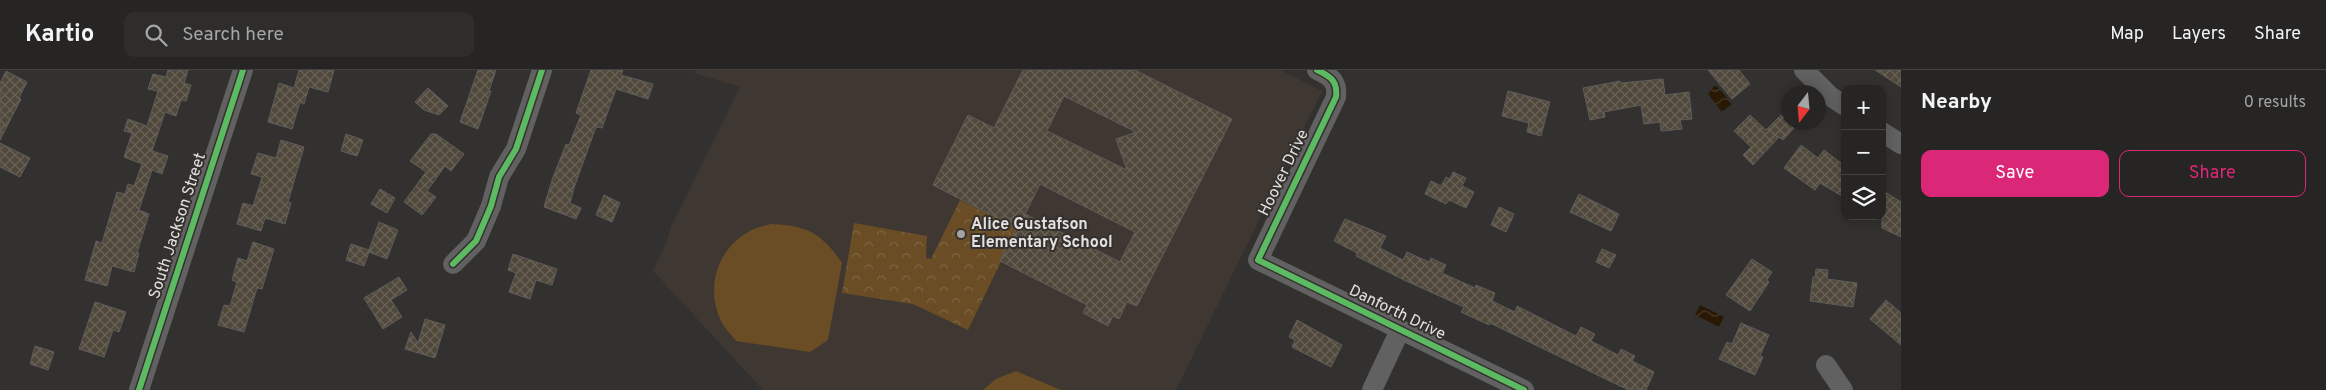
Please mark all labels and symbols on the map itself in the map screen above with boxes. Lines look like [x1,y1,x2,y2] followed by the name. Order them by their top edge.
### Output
[1781,85,1826,130] north arrow
[1254,126,1314,220] street label: Hoover Drive
[145,150,211,302] street label: South Jackson Street
[971,215,1113,253] place label: Alice Gustafson Elementary School
[955,228,967,240] marker: Alice Gustafson Elementary School
[1345,281,1449,345] street label: Danforth Drive

